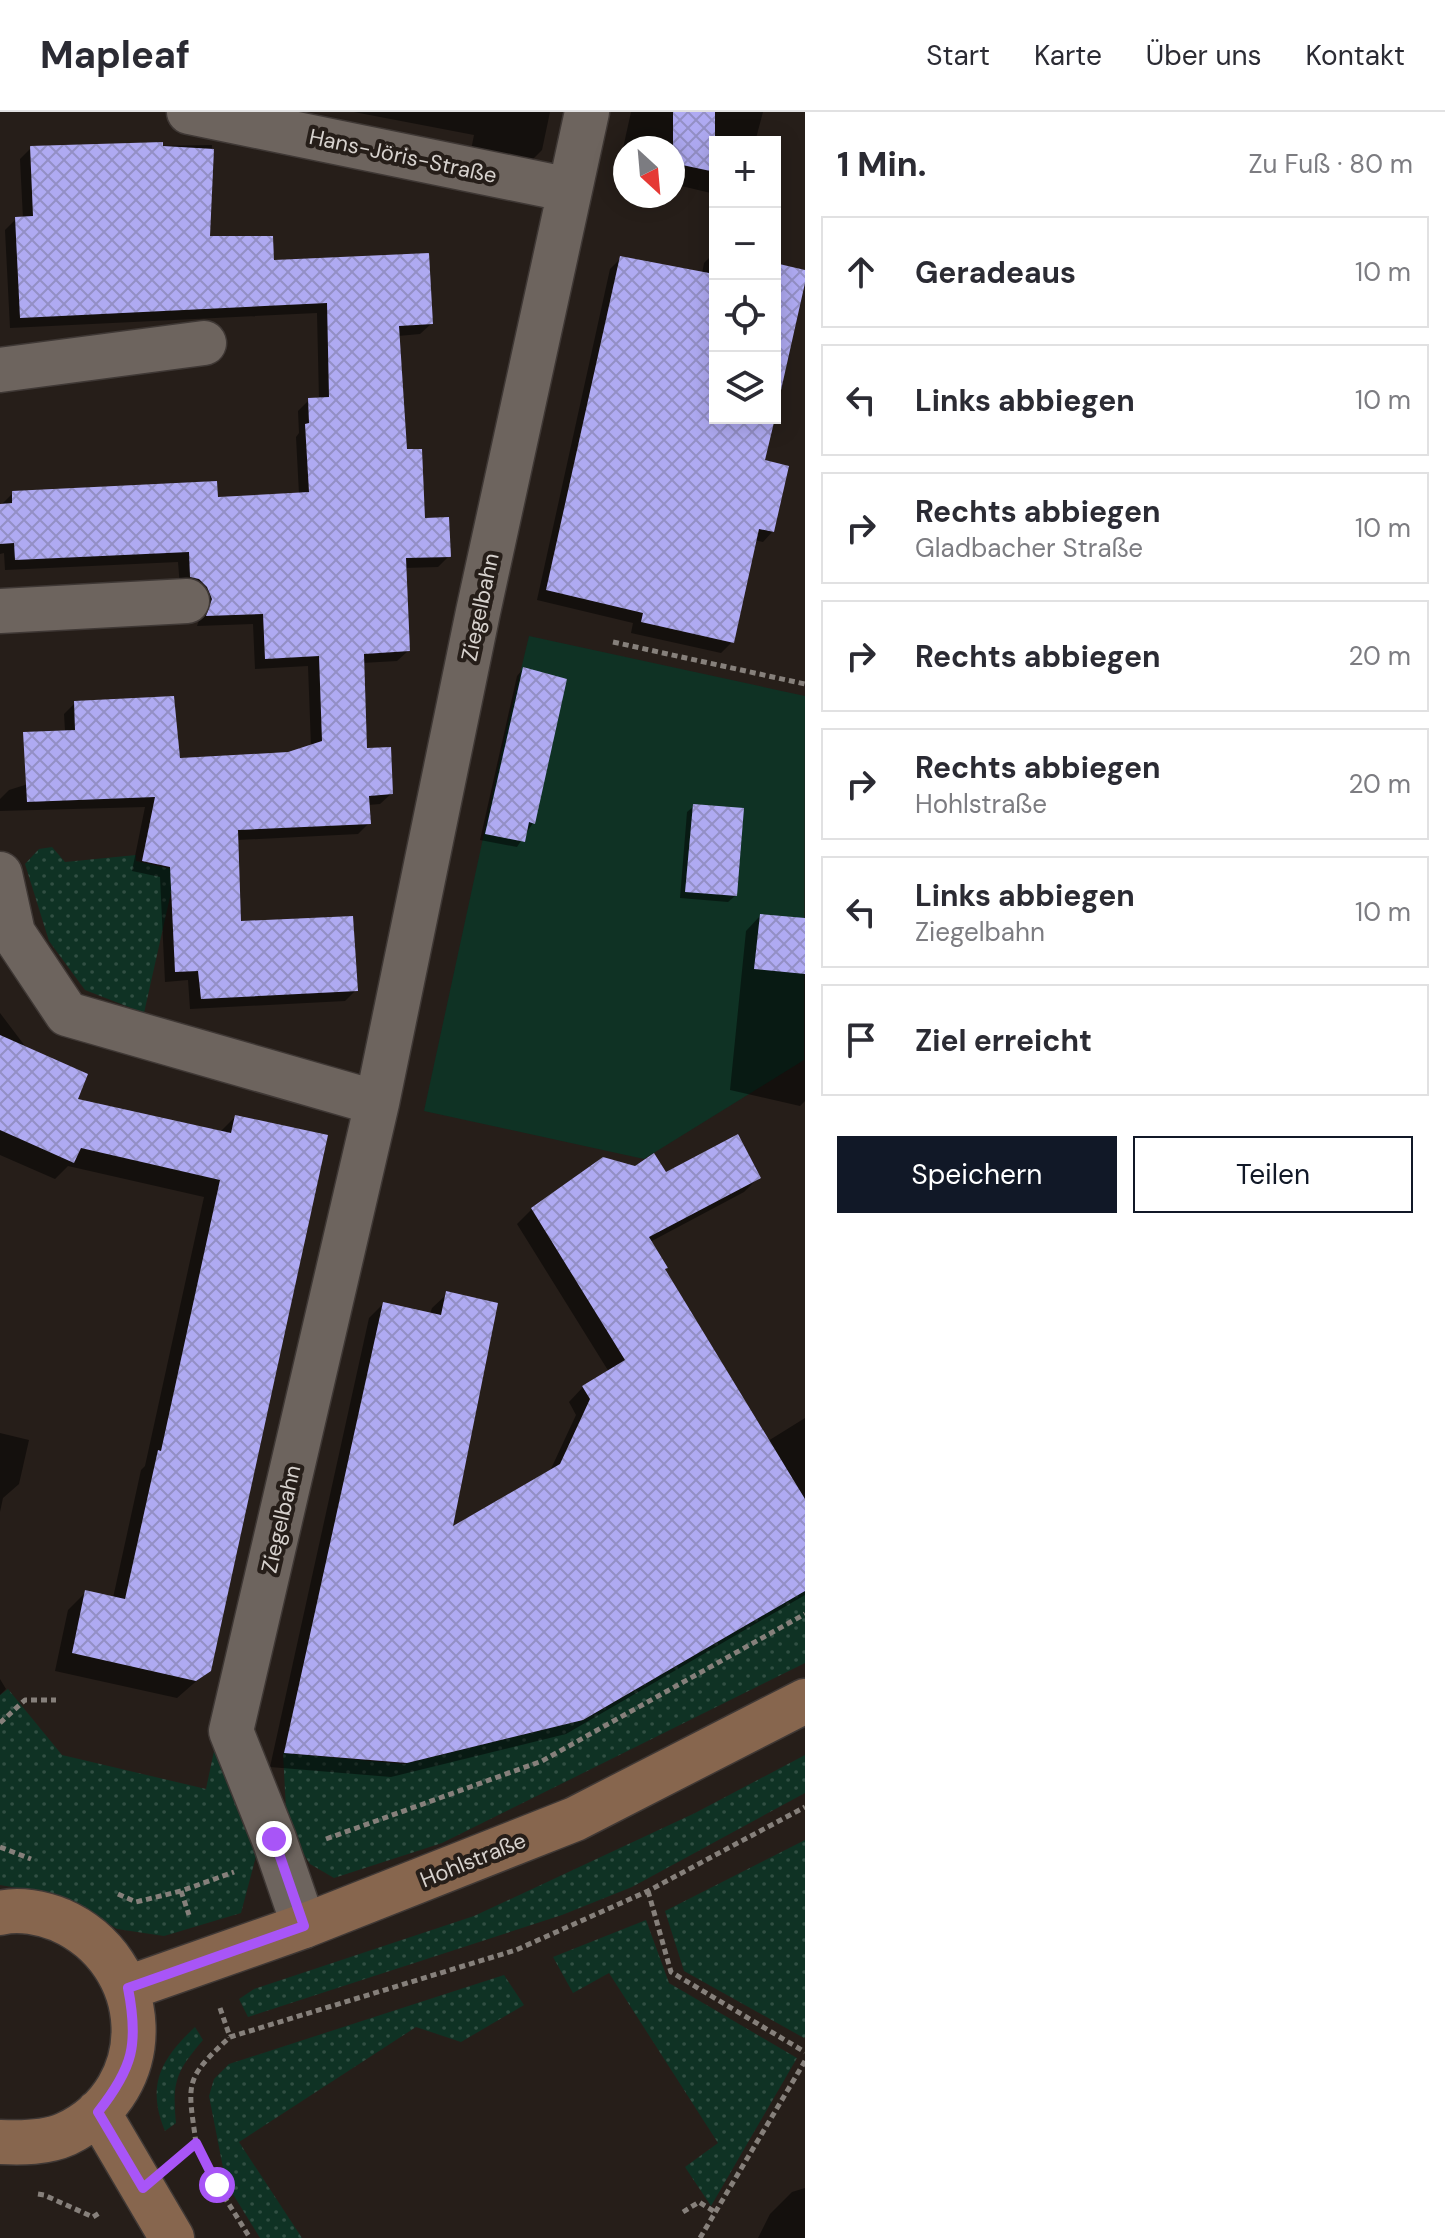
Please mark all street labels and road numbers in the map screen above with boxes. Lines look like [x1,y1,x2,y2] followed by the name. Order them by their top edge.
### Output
[306,122,500,190] street label: Hans-Jöris-Straße
[454,550,506,664] street label: Ziegelbahn
[255,1462,307,1576] street label: Ziegelbahn
[416,1826,530,1894] street label: Hohlstraße

